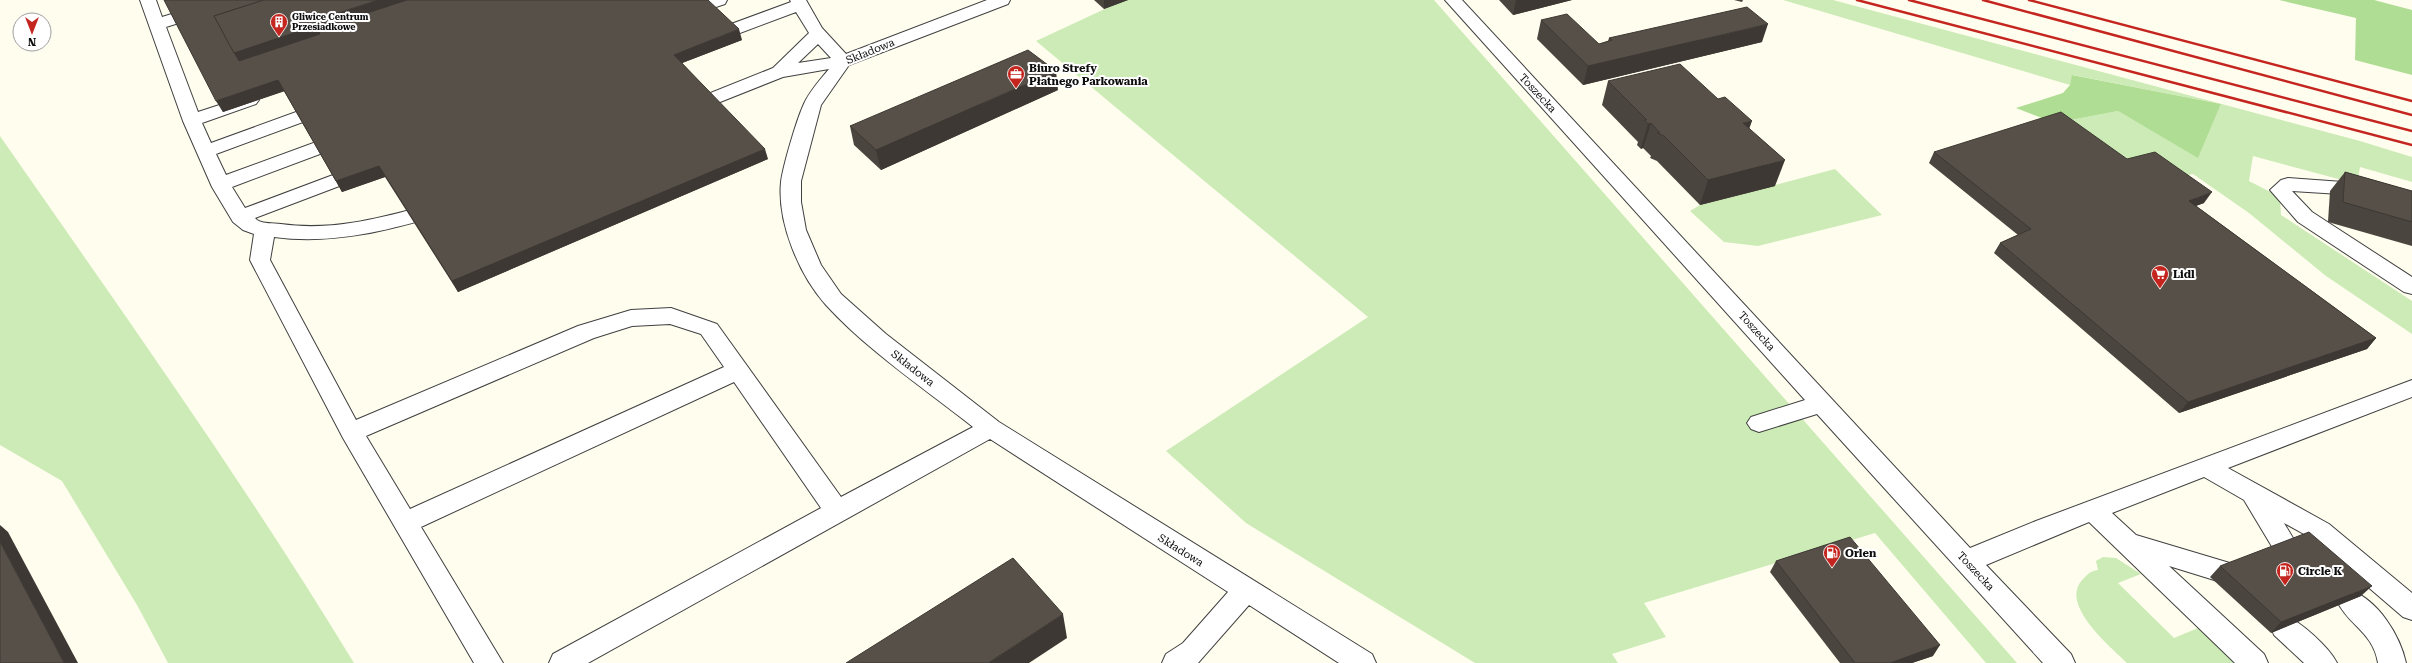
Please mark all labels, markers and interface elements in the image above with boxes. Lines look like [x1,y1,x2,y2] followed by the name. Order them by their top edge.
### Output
[12,12,52,52] north arrow
[269,12,289,37] building icon: Gliwice Centrum Przesiadkowe
[292,12,369,32] place label: Gliwice Centrum Przesiadkowe
[27,35,36,48] text: N
[844,36,896,67] street label: Składowa
[1029,62,1148,88] place label: Biuro Strefy Płatnego Parkowania
[1006,64,1026,89] office icon: Biuro Strefy Płatnego Parkowania
[1516,71,1559,116] street label: Toszecka
[2150,264,2170,289] supermarket icon: Lidl
[2173,268,2195,281] place label: Lidl
[1736,309,1778,354] street label: Toszecka
[888,347,937,389] street label: Składowa
[1156,531,1206,570] street label: Składowa
[1822,543,1842,568] fuel station icon: Orlen
[1845,547,1877,560] place label: Orlen
[1954,549,1997,594] street label: Toszecka
[2275,561,2295,586] fuel station icon: Circle K
[2298,565,2343,578] place label: Circle K

